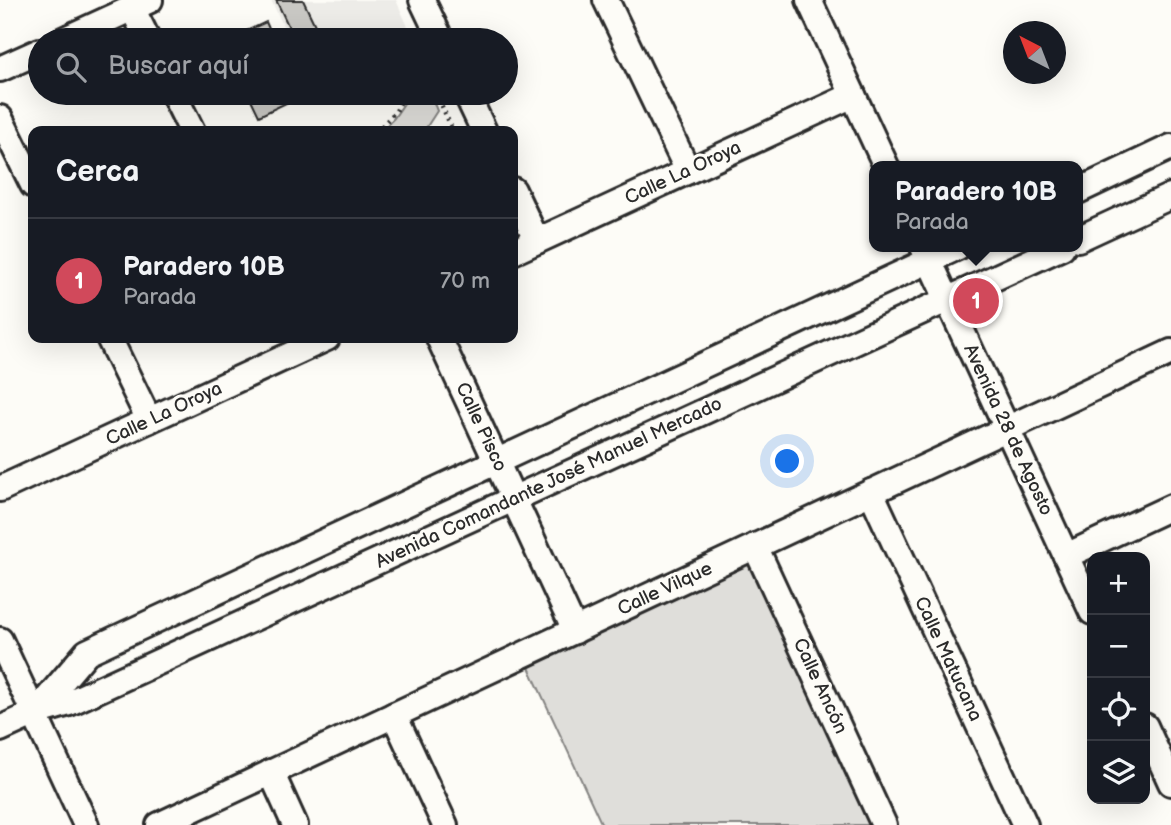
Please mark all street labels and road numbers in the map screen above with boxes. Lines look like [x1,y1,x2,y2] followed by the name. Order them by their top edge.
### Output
[621,136,745,210] street label: Calle La Oroya
[958,341,1058,519] street label: Avenida 28 de Agosto
[102,377,226,451] street label: Calle La Oroya
[450,379,512,475] street label: Calle Pisco
[372,392,726,574] street label: Avenida Comandante José Manuel Mercado
[614,557,716,621] street label: Calle Vilque
[909,593,987,725] street label: Calle Matucana
[788,634,852,738] street label: Calle Ancón

